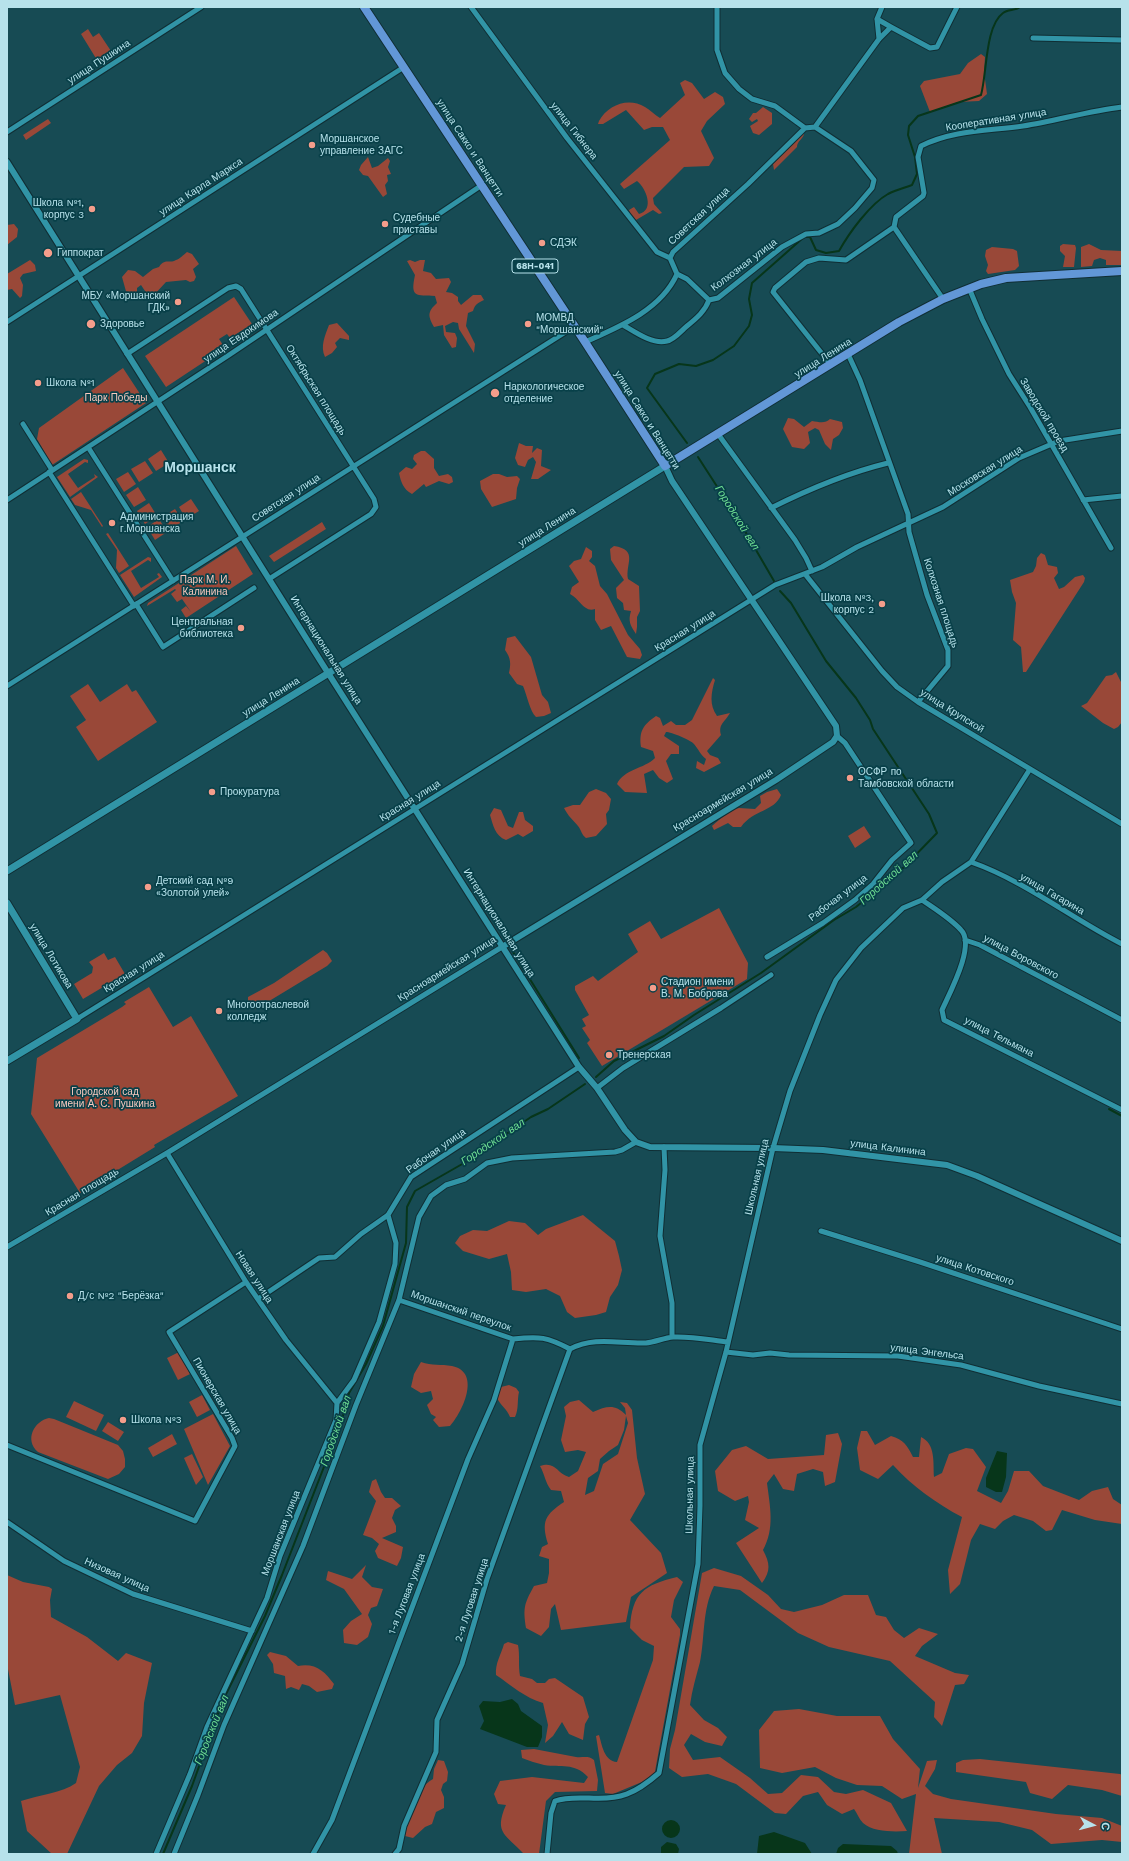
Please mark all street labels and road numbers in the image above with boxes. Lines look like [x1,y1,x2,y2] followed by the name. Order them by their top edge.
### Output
[65,37,133,87] street label: улица Пушкина
[434,97,506,199] street label: улица Сакко и Ванцетти
[548,100,600,162] street label: улица Гибнера
[945,106,1047,134] street label: Кооперативная улица
[157,156,245,218] street label: улица Карла Маркса
[666,185,732,247] street label: Советская улица
[709,236,779,294] street label: Колхозная улица
[512,259,558,273] road number: 68Н-041
[201,307,281,365] street label: улица Евдокимова
[792,336,854,380] street label: улица Ленина
[283,343,349,437] street label: Октябрьская площадь
[612,368,682,472] street label: улица Сакко и Ванцетти
[1017,376,1071,454] street label: Заводской проезд
[945,443,1025,499] street label: Московская улица
[250,471,322,525] street label: Советская улица
[516,505,578,549] street label: улица Ленина
[921,557,961,649] street label: Колхозная площадь
[288,593,364,707] street label: Интернациональная улица
[652,608,718,654] street label: Красная улица
[240,675,302,719] street label: улица Ленина
[918,687,986,735] street label: улица Крупской
[671,766,775,834] street label: Красноармейская улица
[377,778,443,824] street label: Красная улица
[461,866,537,980] street label: Интернациональная улица
[1018,871,1086,917] street label: улица Гагарина
[806,872,870,924] street label: Рабочая улица
[27,921,75,991] street label: улица Лотикова
[981,932,1061,982] street label: улица Воровского
[396,934,498,1004] street label: Красноармейская улица
[101,949,167,995] street label: Красная улица
[962,1014,1036,1060] street label: улица Тельмана
[404,1126,468,1176] street label: Рабочая улица
[850,1137,926,1159] street label: улица Калинина
[742,1138,772,1216] street label: Школьная улица
[43,1165,121,1219] street label: Красная площадь
[233,1249,275,1305] street label: Новая улица
[934,1252,1016,1288] street label: улица Котовского
[409,1288,513,1334] street label: Моршанский переулок
[890,1342,964,1362] street label: улица Энгельса
[190,1356,244,1436] street label: Пионерская улица
[683,1456,697,1534] street label: Школьная улица
[259,1489,303,1577] street label: Моршанская улица
[386,1552,428,1636] street label: 1-я Луговая улица
[83,1555,151,1595] street label: Низовая улица
[453,1557,491,1643] street label: 2-я Луговая улица

